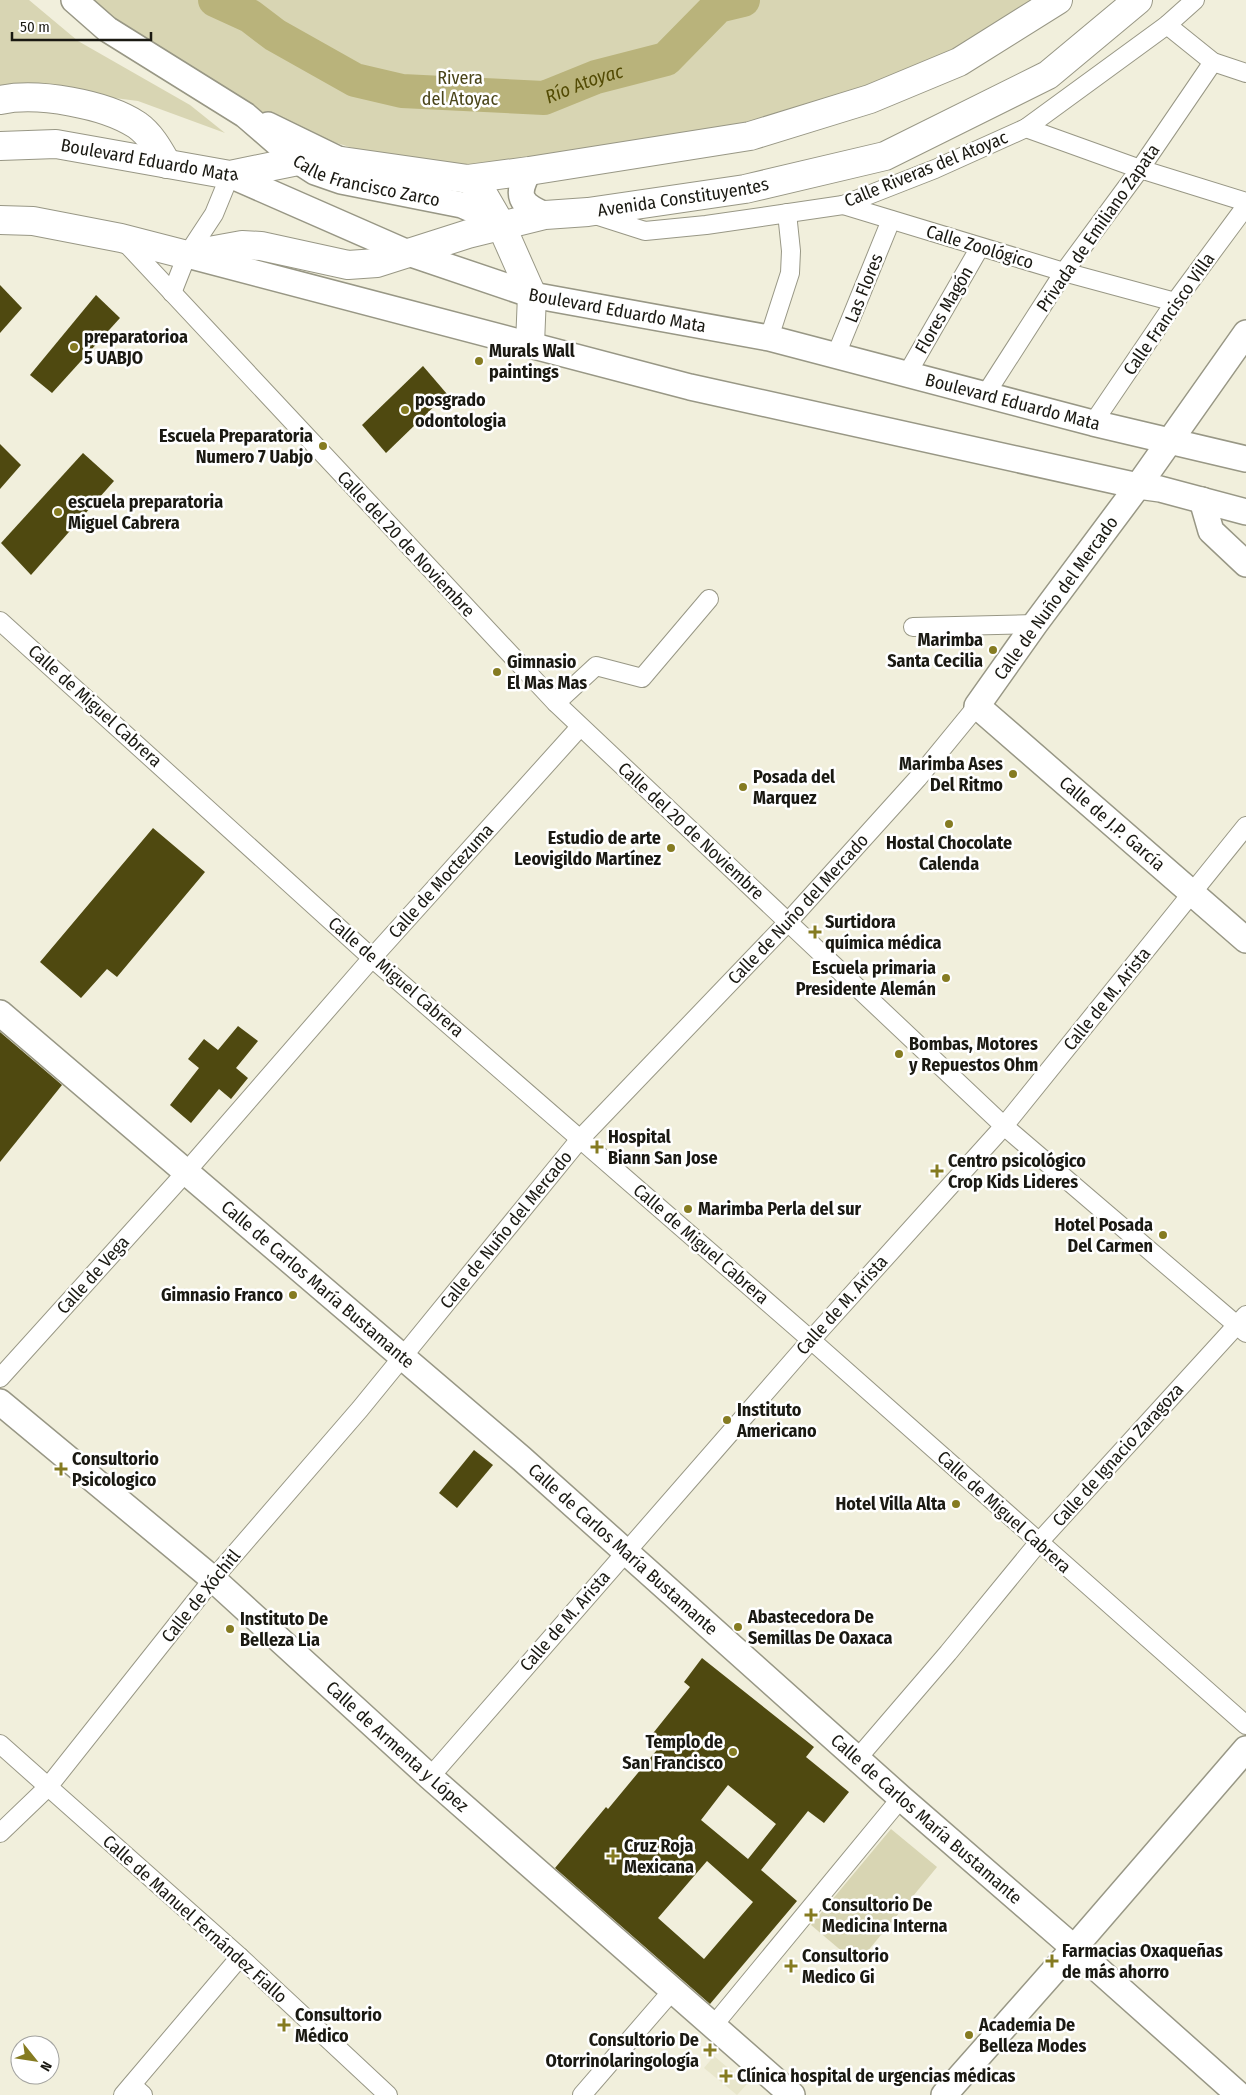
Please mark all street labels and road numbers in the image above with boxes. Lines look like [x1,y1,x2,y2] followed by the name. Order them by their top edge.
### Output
[841,126,1011,212] street label: Calle Riveras del Atoyac
[59,134,240,186] street label: Boulevard Eduardo Mata
[1032,140,1164,316] street label: Privada de Emiliano Zapata
[289,150,442,211] street label: Calle Francisco Zarco
[596,173,771,221] street label: Avenida Constituyentes
[924,220,1036,274] street label: Calle Zoológico
[1119,248,1220,379] street label: Calle Francisco Villa
[840,250,888,326] street label: Las Flores
[910,263,978,357] street label: Flores Magón
[527,284,708,337] street label: Boulevard Eduardo Mata
[923,368,1102,435] street label: Boulevard Eduardo Mata
[333,466,480,622] street label: Calle del 20 de Noviembre
[989,512,1123,684] street label: Calle de Nuño del Mercado
[24,640,167,772] street label: Calle de Miguel Cabrera
[613,758,769,905] street label: Calle del 20 de Noviembre
[1055,772,1170,876] street label: Calle de J.P. García
[384,819,498,943] street label: Calle de Moctezuma
[723,829,873,989] street label: Calle de Nuño del Mercado
[324,912,468,1042] street label: Calle de Miguel Cabrera
[1059,943,1155,1055] street label: Calle de M. Arista
[435,1146,577,1313] street label: Calle de Nuño del Mercado
[629,1179,773,1309] street label: Calle de Miguel Cabrera
[217,1196,419,1373] street label: Calle de Carlos María Bustamante
[52,1231,134,1319] street label: Calle de Vega
[792,1251,893,1359] street label: Calle de M. Arista
[1048,1379,1188,1531] street label: Calle de Ignacio Zaragoza
[933,1446,1076,1578] street label: Calle de Miguel Cabrera
[524,1459,722,1640] street label: Calle de Carlos María Bustamante
[157,1545,245,1647] street label: Calle de Xóchitl
[515,1566,615,1676] street label: Calle de M. Arista
[321,1677,473,1817] street label: Calle de Armenta y López
[826,1729,1026,1909] street label: Calle de Carlos María Bustamante
[98,1830,292,2008] street label: Calle de Manuel Fernández Fiallo

